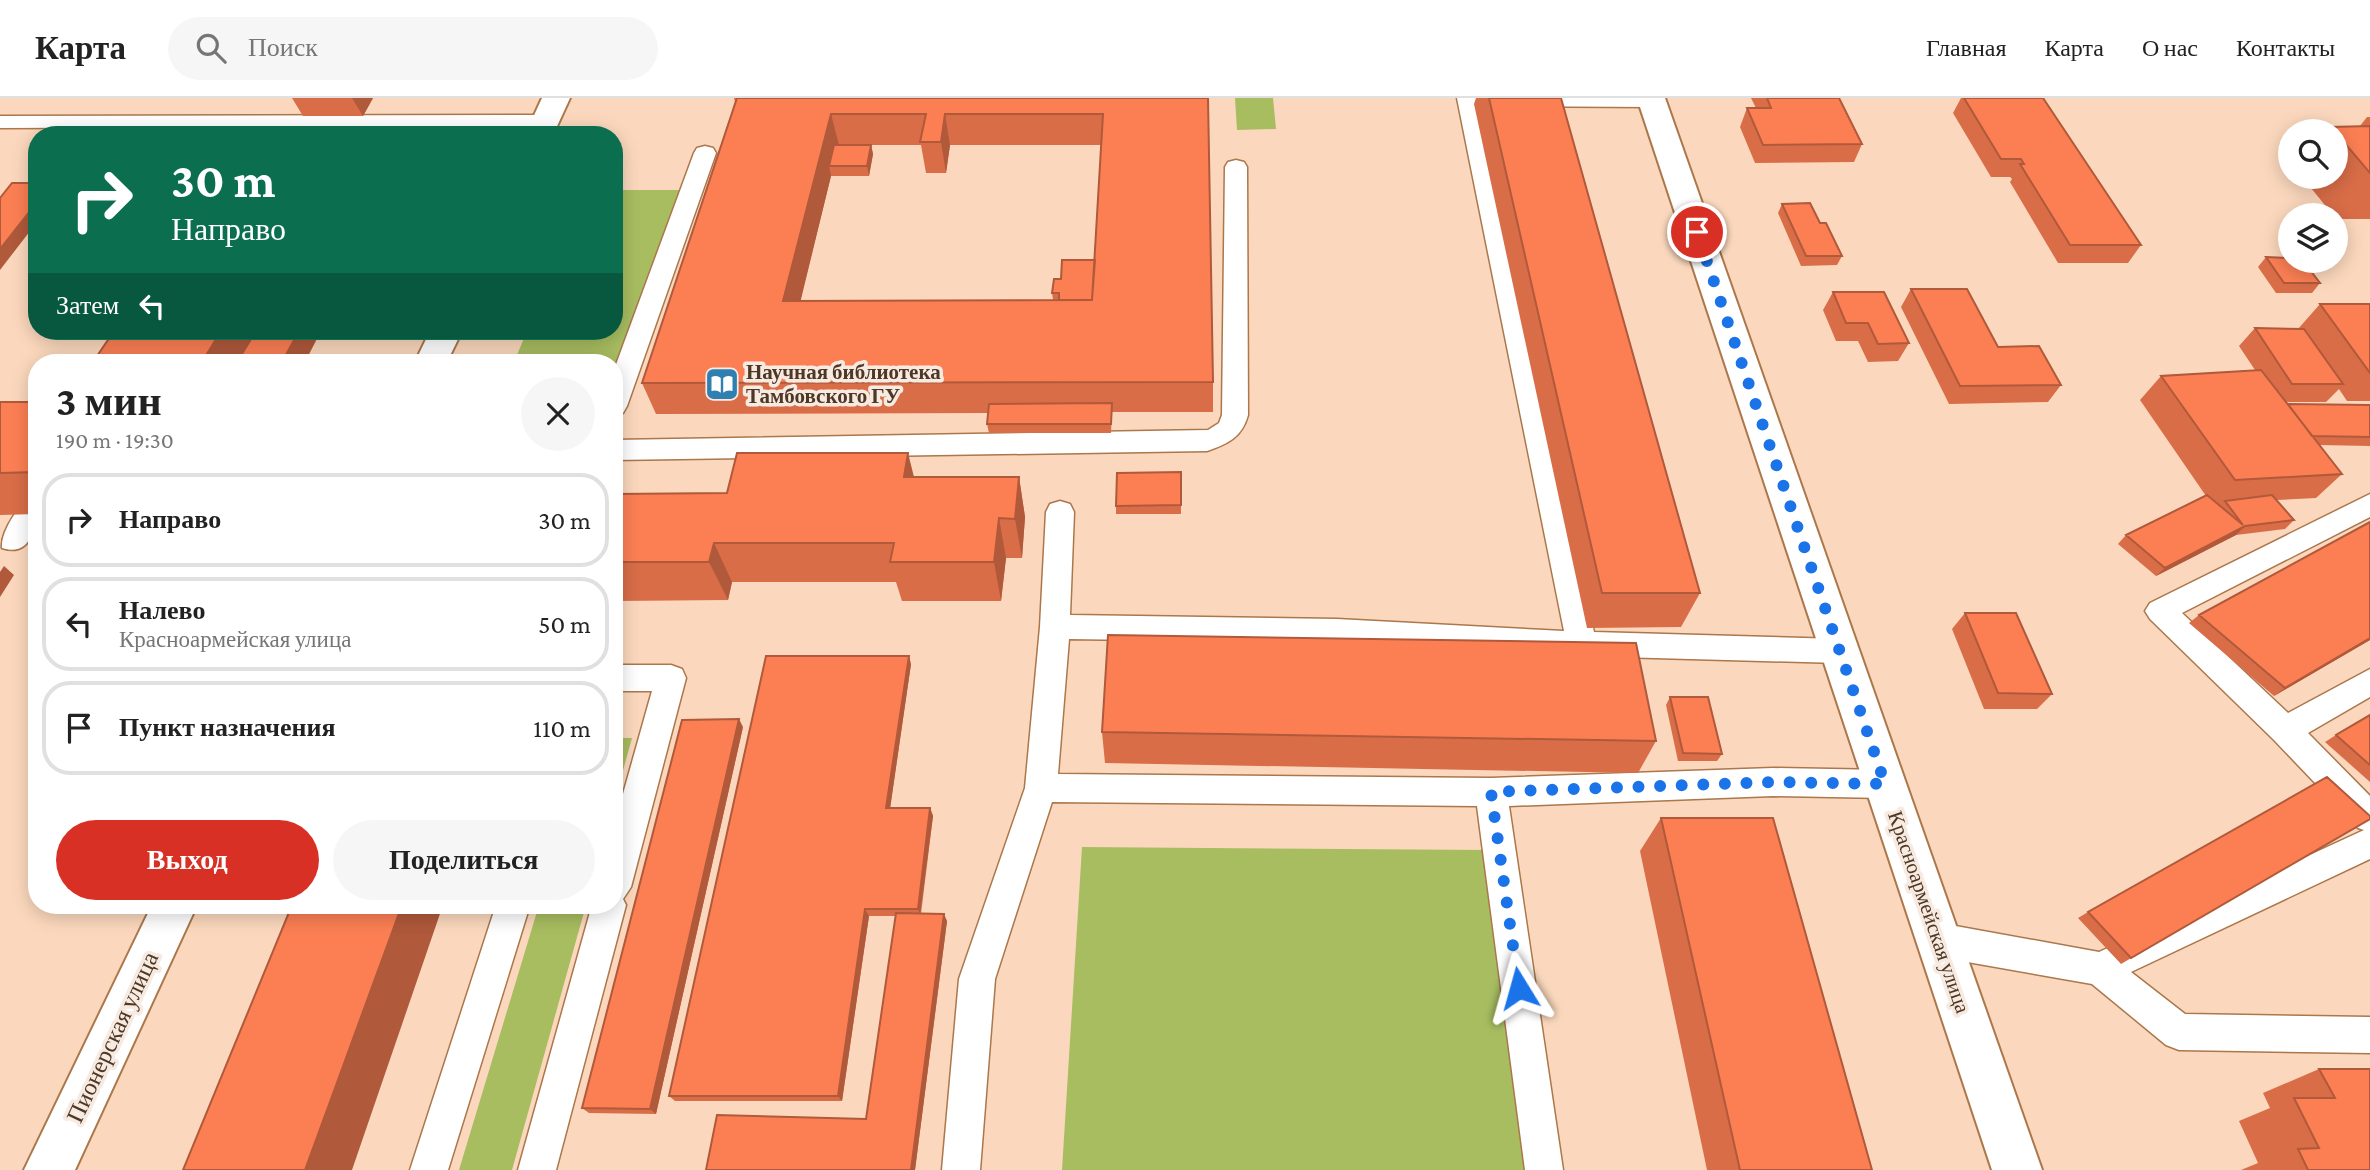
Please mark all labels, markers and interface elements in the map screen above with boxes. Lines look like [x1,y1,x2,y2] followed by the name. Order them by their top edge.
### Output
[168,17,658,80] search box
[35,29,126,66] text: Карта
[192,29,230,67] icon: search
[248,33,318,62] text: Поиск
[1926,34,2007,61] text: Главная
[2045,34,2104,61] text: Карта
[2142,34,2198,61] text: О нас
[2236,34,2335,61] text: Контакты
[2278,119,2348,273] map controls
[2278,119,2348,189] button: search
[171,153,276,208] text: 30 m
[56,154,147,245] icon: right
[1667,202,1727,262] pin
[2278,203,2348,273] button: layers
[171,211,286,247] text: Направо
[1678,213,1716,251] icon: arrive
[133,287,171,325] icon: left
[56,291,119,320] text: Затем
[746,360,941,408] place label: Научная библиотека Тамбовского ГУ
[703,365,741,403] library icon: Научная библиотека Тамбовского ГУ
[56,377,162,424] text: 3 мин
[521,377,595,451] button: close
[56,427,174,453] text: 190 m · 19:30
[60,501,98,539] icon: right
[119,505,221,534] text: Направо
[538,506,591,535] text: 30 m
[119,596,205,625] text: Налево
[60,605,98,643] icon: left
[538,610,591,639] text: 50 m
[119,626,351,652] text: Красноармейская улица
[60,709,98,747] icon: arrive
[119,713,336,742] text: Пункт назначения
[533,714,591,743] text: 110 m
[1883,808,1975,1017] street label: Красноармейская улица
[56,820,319,900] button: Выход
[333,820,595,900] button: Поделиться
[61,947,163,1127] street label: Пионерская улица
[1482,951,1556,1025] position arrow

